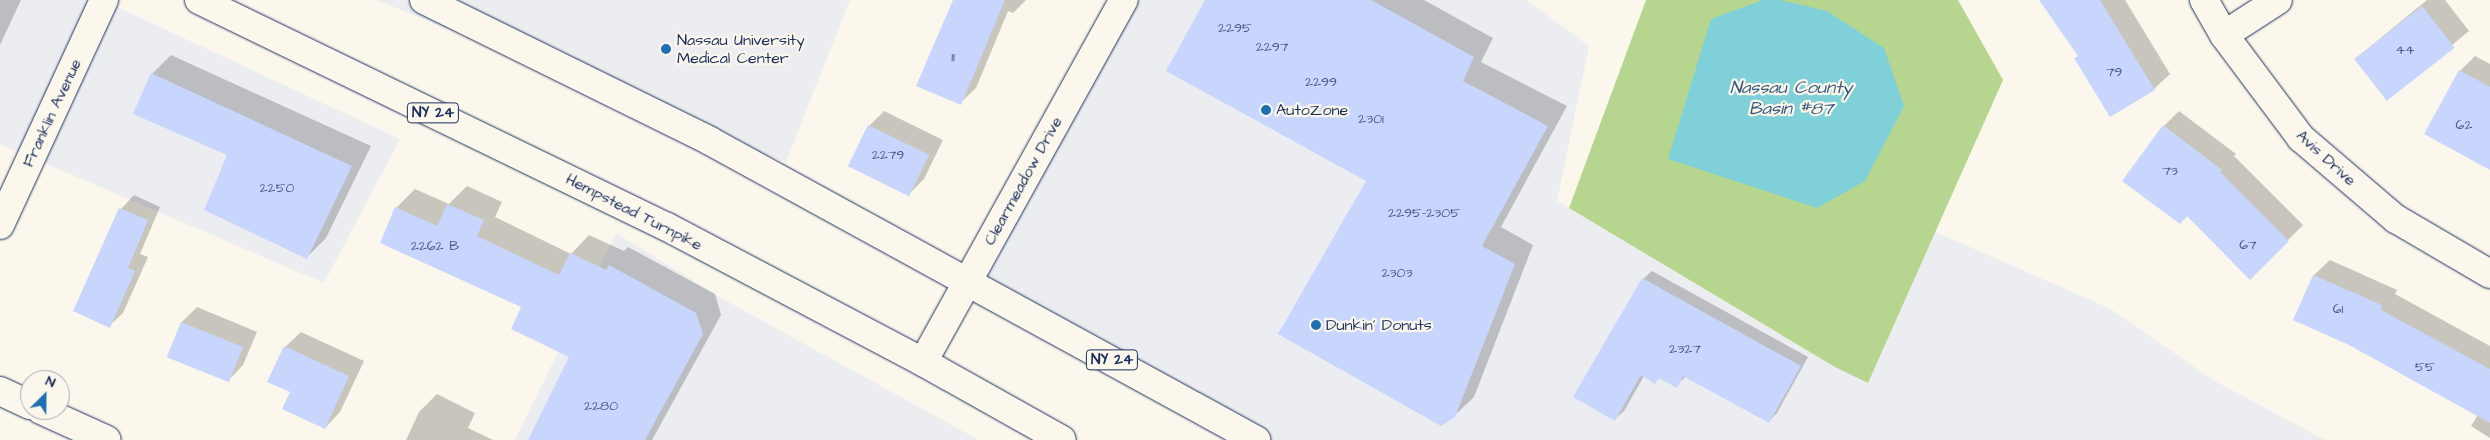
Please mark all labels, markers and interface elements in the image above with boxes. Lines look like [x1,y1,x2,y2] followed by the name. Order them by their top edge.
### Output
[1218,20,1252,36] house number: 2295
[677,30,805,68] place label: Nassau University Medical Center
[1256,39,1288,55] house number: 2297
[659,42,673,56] marker: Nassau University Medical Center
[2395,42,2415,58] house number: 44
[951,49,955,65] house number: 11
[19,56,85,170] street label: Franklin Avenue
[2106,64,2122,80] house number: 79
[1305,74,1337,90] house number: 2299
[1730,78,1852,120] water label: Nassau County Basin #87
[407,100,459,126] road number: NY 24
[1276,100,1348,120] place label: AutoZone
[1260,104,1272,116] marker: AutoZone
[1358,111,1384,127] house number: 2301
[980,113,1066,249] street label: Clearmeadow Drive
[2456,117,2472,133] house number: 62
[2292,126,2360,190] street label: Avis Drive
[872,147,904,163] house number: 2279
[2162,163,2178,179] house number: 73
[563,169,705,255] street label: Hempstead Turnpike
[260,180,294,196] house number: 2250
[1388,205,1460,221] house number: 2295-2305
[2239,237,2257,253] house number: 67
[411,238,459,254] house number: 2262 B
[1381,265,1413,281] house number: 2303
[2333,301,2343,317] house number: 61
[1326,315,1432,335] place label: Dunkin' Donuts
[1310,319,1322,331] marker: Dunkin' Donuts
[1669,341,1701,357] house number: 2327
[1086,348,1138,372] road number: NY 24
[2415,359,2435,375] house number: 55
[20,370,70,420] north arrow
[43,371,58,393] text: N
[584,398,618,414] house number: 2280

